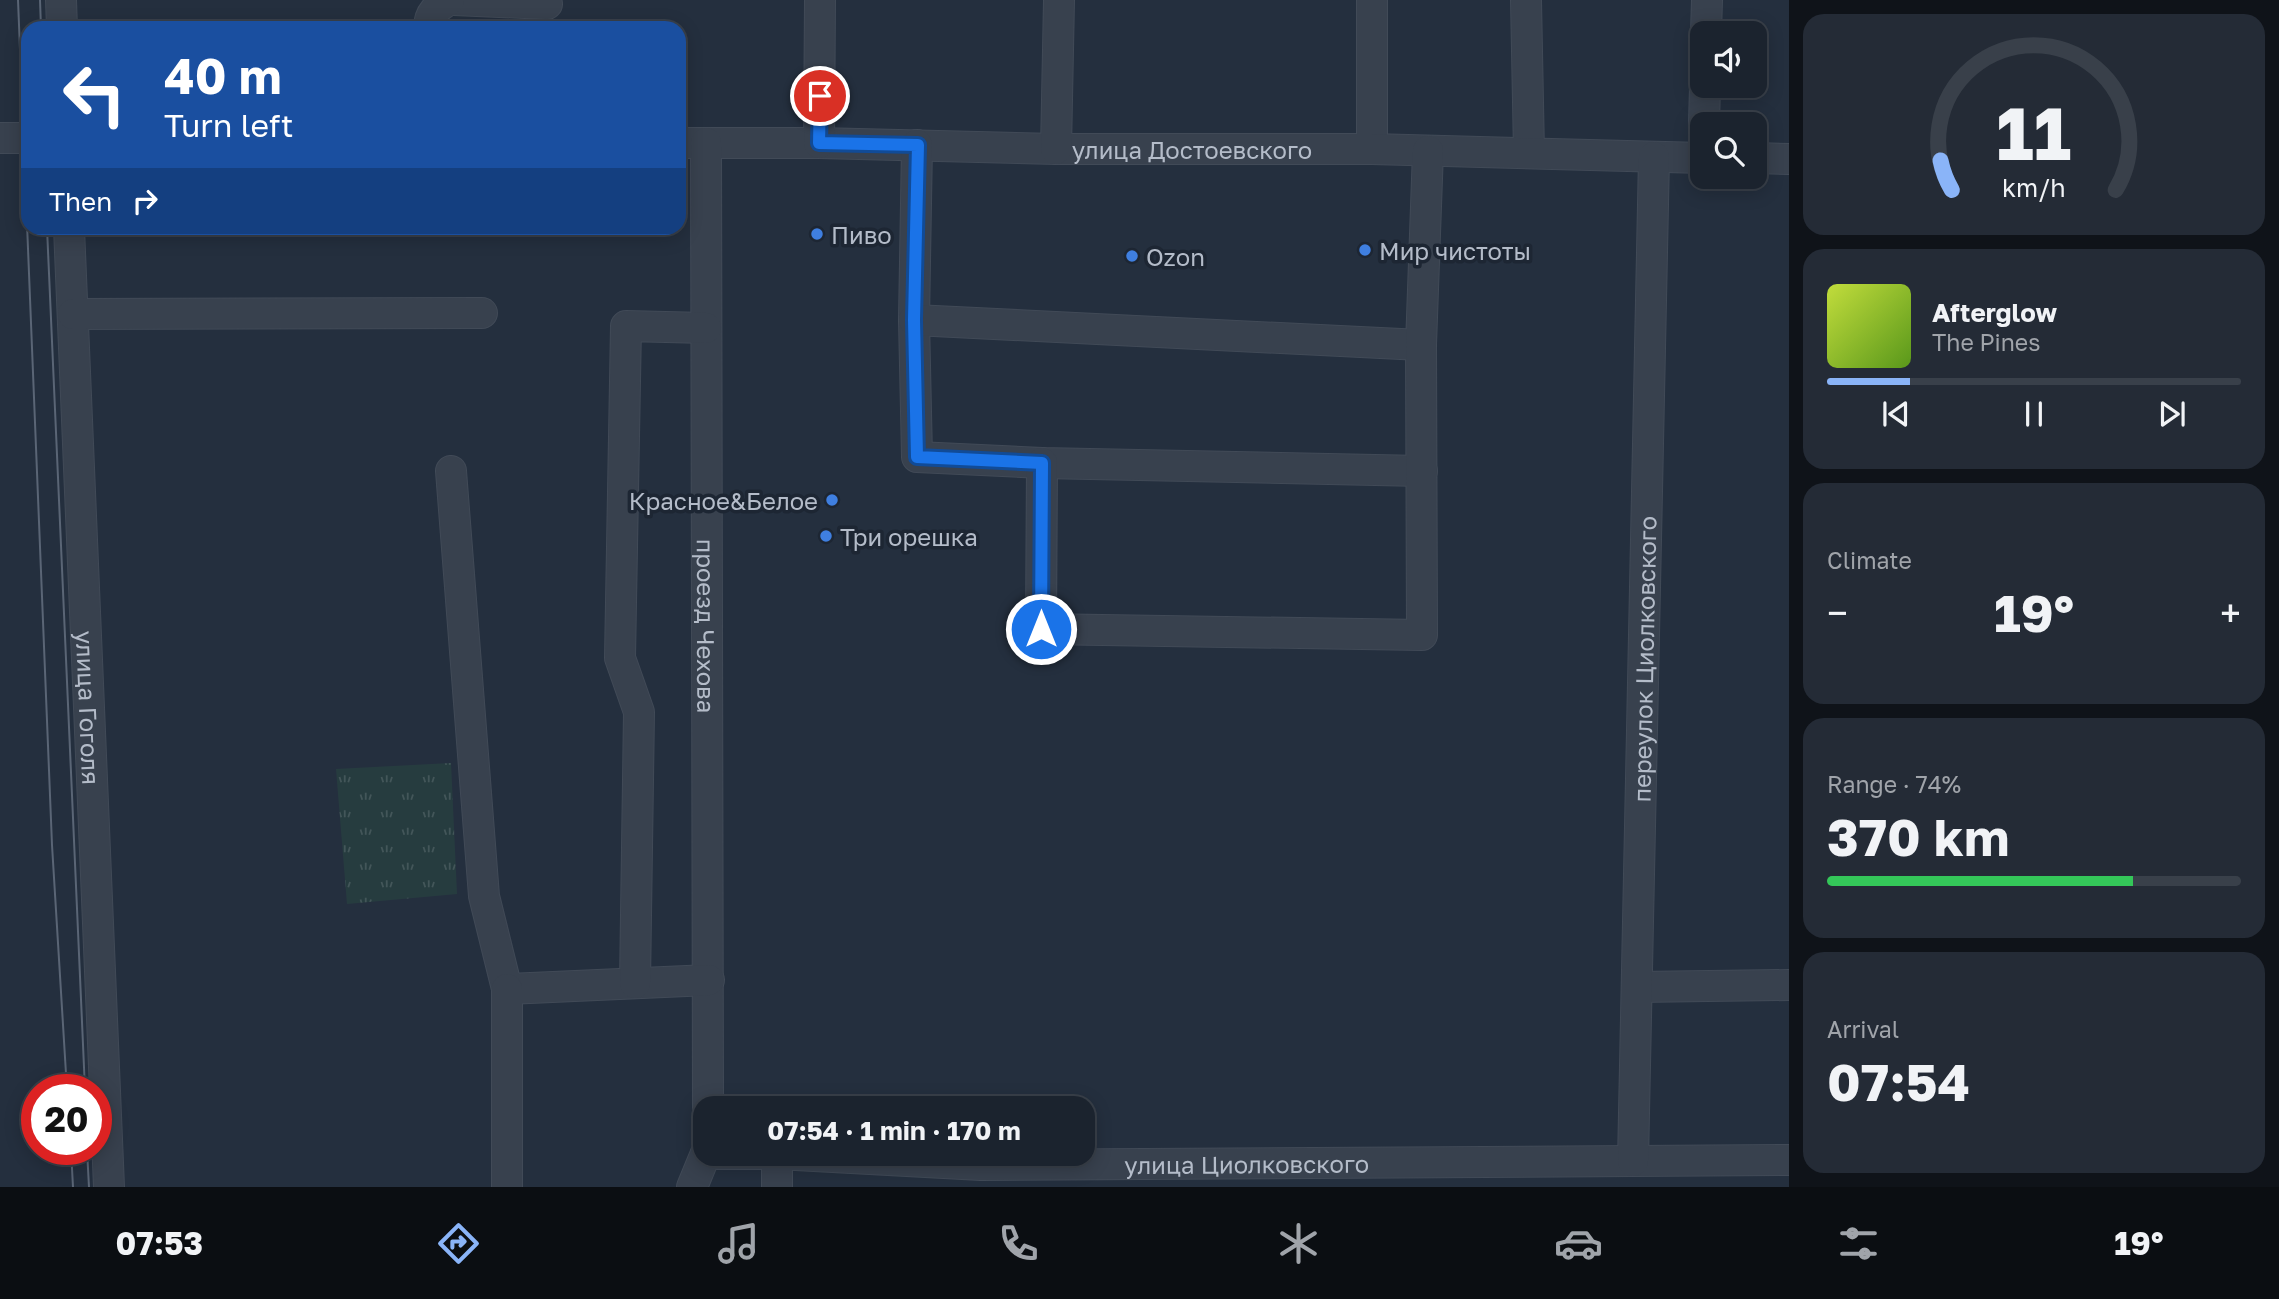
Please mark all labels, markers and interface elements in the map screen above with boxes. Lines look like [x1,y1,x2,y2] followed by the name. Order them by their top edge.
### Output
[1690,21,1767,189] map controls
[1690,21,1767,98] button: sound
[164,46,282,105] text: 40 m
[49,49,140,140] icon: left
[790,66,850,126] pin
[801,77,839,115] icon: arrive
[1997,90,2071,177] text: 11
[164,106,293,144] text: Turn left
[1690,112,1767,189] button: search
[1072,135,1312,164] street label: улица Достоевского
[2002,172,2066,203] text: km/h
[126,182,164,220] icon: right
[49,186,112,217] text: Then
[831,220,892,249] place label: Пиво
[809,226,825,242] marker: Пиво
[1379,236,1531,265] place label: Мир чистоты
[1146,242,1205,271] place label: Ozon
[1357,242,1373,258] marker: Мир чистоты
[1124,248,1140,264] marker: Ozon
[1932,297,2057,328] text: Afterglow
[1932,328,2040,356] text: The Pines
[1877,395,1915,433] icon: previous
[2015,395,2053,433] icon: pause
[2153,395,2191,433] icon: next
[629,486,818,515] place label: Красное&Белое
[824,492,840,508] marker: Красное&Белое
[1626,516,1661,803] street label: переулок Циолковского
[840,522,978,551] place label: Три орешка
[818,528,834,544] marker: Три орешка
[692,539,722,713] street label: проезд Чехова
[1827,546,1912,574] text: Climate
[1994,581,2074,643] text: 19°
[1827,590,1848,635] text: −
[2220,590,2241,635] text: +
[1004,592,1078,666] position arrow
[71,630,107,785] street label: улица Гоголя
[1827,770,1961,798] text: Range · 74%
[1827,805,2010,867] text: 370 km
[1827,1015,1899,1043] text: Arrival
[1827,1050,1970,1112] text: 07:54
[21,1074,112,1165] speed limit sign: 20
[767,1115,1021,1146] text: 07:54 · 1 min · 170 m
[1124,1148,1369,1179] street label: улица Циолковского
[434,1219,483,1268] icon: directions
[714,1219,763,1268] icon: music
[994,1219,1043,1268] icon: phone
[1274,1219,1323,1268] icon: climate
[1554,1219,1603,1268] icon: car
[1834,1219,1883,1268] icon: filters
[116,1224,203,1262] text: 07:53
[2114,1224,2163,1262] text: 19°

